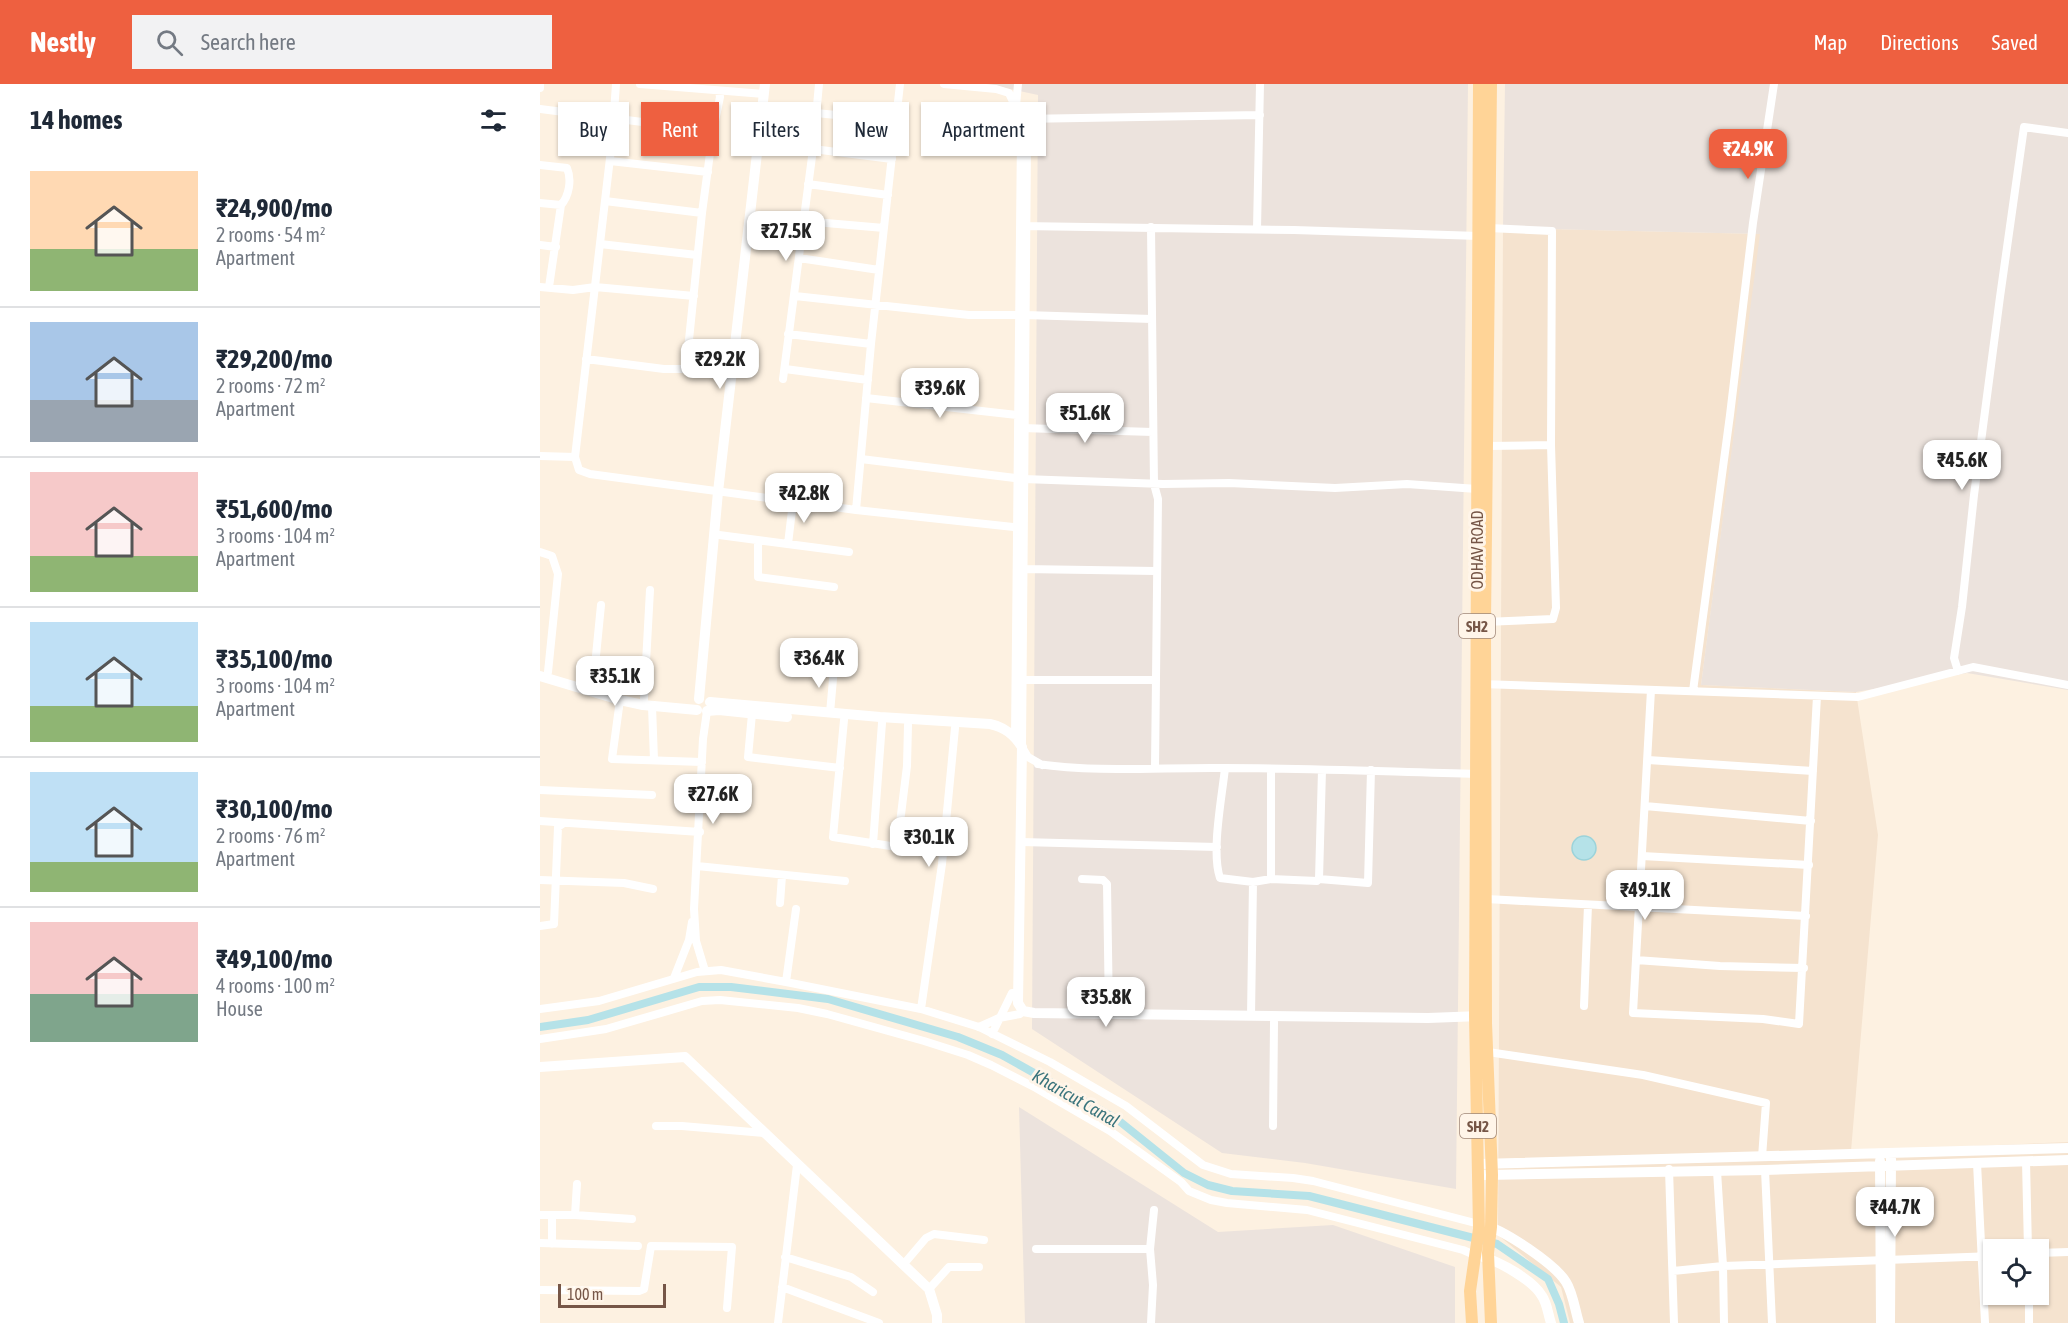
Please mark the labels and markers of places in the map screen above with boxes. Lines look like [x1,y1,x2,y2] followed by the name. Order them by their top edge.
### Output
[1699,129,1797,180] pin: ₹24.9K
[737,211,835,262] pin: ₹27.5K
[671,339,769,390] pin: ₹29.2K
[891,368,989,419] pin: ₹39.6K
[1036,393,1134,444] pin: ₹51.6K
[1913,440,2011,491] pin: ₹45.6K
[755,473,853,524] pin: ₹42.8K
[770,638,868,689] pin: ₹36.4K
[566,656,664,707] pin: ₹35.1K
[664,774,762,825] pin: ₹27.6K
[880,817,978,868] pin: ₹30.1K
[1596,870,1694,921] pin: ₹49.1K
[1057,977,1155,1028] pin: ₹35.8K
[1846,1187,1944,1238] pin: ₹44.7K

